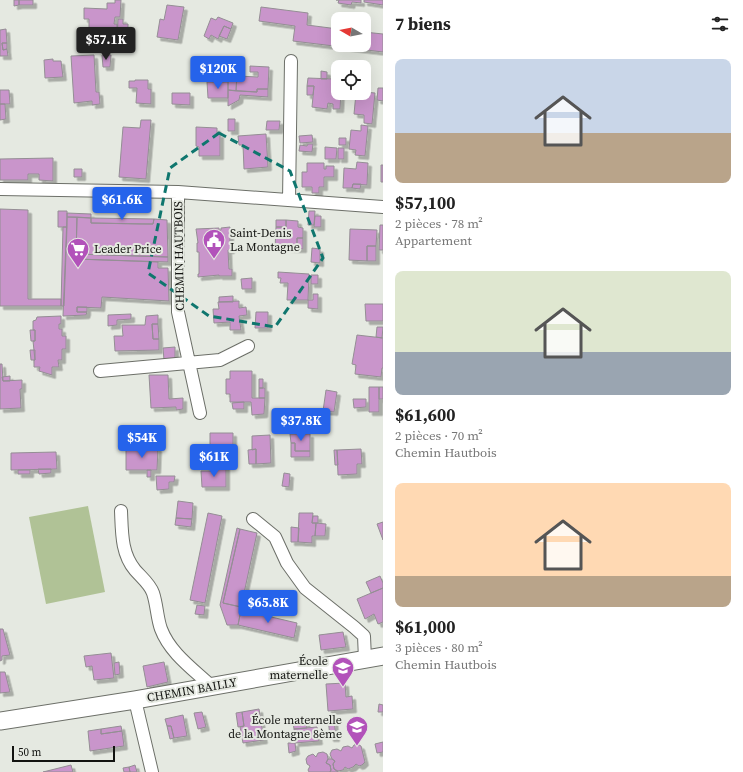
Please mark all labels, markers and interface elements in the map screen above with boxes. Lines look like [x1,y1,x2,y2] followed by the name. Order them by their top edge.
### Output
[331,12,371,52] north arrow
[331,12,371,100] map controls
[395,12,451,36] text: 7 biens
[709,13,731,35] icon: filters
[73,27,139,61] pin: $57.1K
[85,31,127,48] text: $57.1K
[190,56,246,90] pin: $120K
[199,60,237,77] text: $120K
[331,60,371,100] button: locate
[527,85,599,157] icon: home
[89,187,155,221] pin: $61.6K
[101,191,143,208] text: $61.6K
[395,191,455,215] text: $57,100
[170,201,188,311] street label: CHEMIN HAUTBOIS
[395,215,483,232] text: 2 pièces · 78 m²
[230,225,300,255] place label: Saint-Denis La Montagne
[201,227,227,260] public building icon: Saint-Denis La Montagne
[395,232,472,249] text: Appartement
[65,236,91,269] supermarket icon: Leader Price
[94,241,162,257] place label: Leader Price
[527,297,599,369] icon: home
[395,403,455,427] text: $61,600
[268,408,334,442] pin: $37.8K
[280,412,322,429] text: $37.8K
[118,425,166,459] pin: $54K
[395,427,483,444] text: 2 pièces · 70 m²
[127,429,157,446] text: $54K
[190,444,238,478] pin: $61K
[395,444,497,461] text: Chemin Hautbois
[199,448,229,465] text: $61K
[527,509,599,581] icon: home
[235,590,301,624] pin: $65.8K
[247,594,289,611] text: $65.8K
[395,615,455,639] text: $61,000
[395,639,483,656] text: 3 pièces · 80 m²
[269,653,328,683] place label: École maternelle
[330,655,356,688] school or university icon: École maternelle
[395,656,497,673] text: Chemin Hautbois
[146,674,239,706] street label: CHEMIN BAILLY
[228,712,342,742] place label: École maternelle de la Montagne 8ème
[344,714,370,747] school or university icon: École maternelle de la Montagne 8ème
[12,744,115,763] scale bar
[18,745,41,760] text: 50 m

